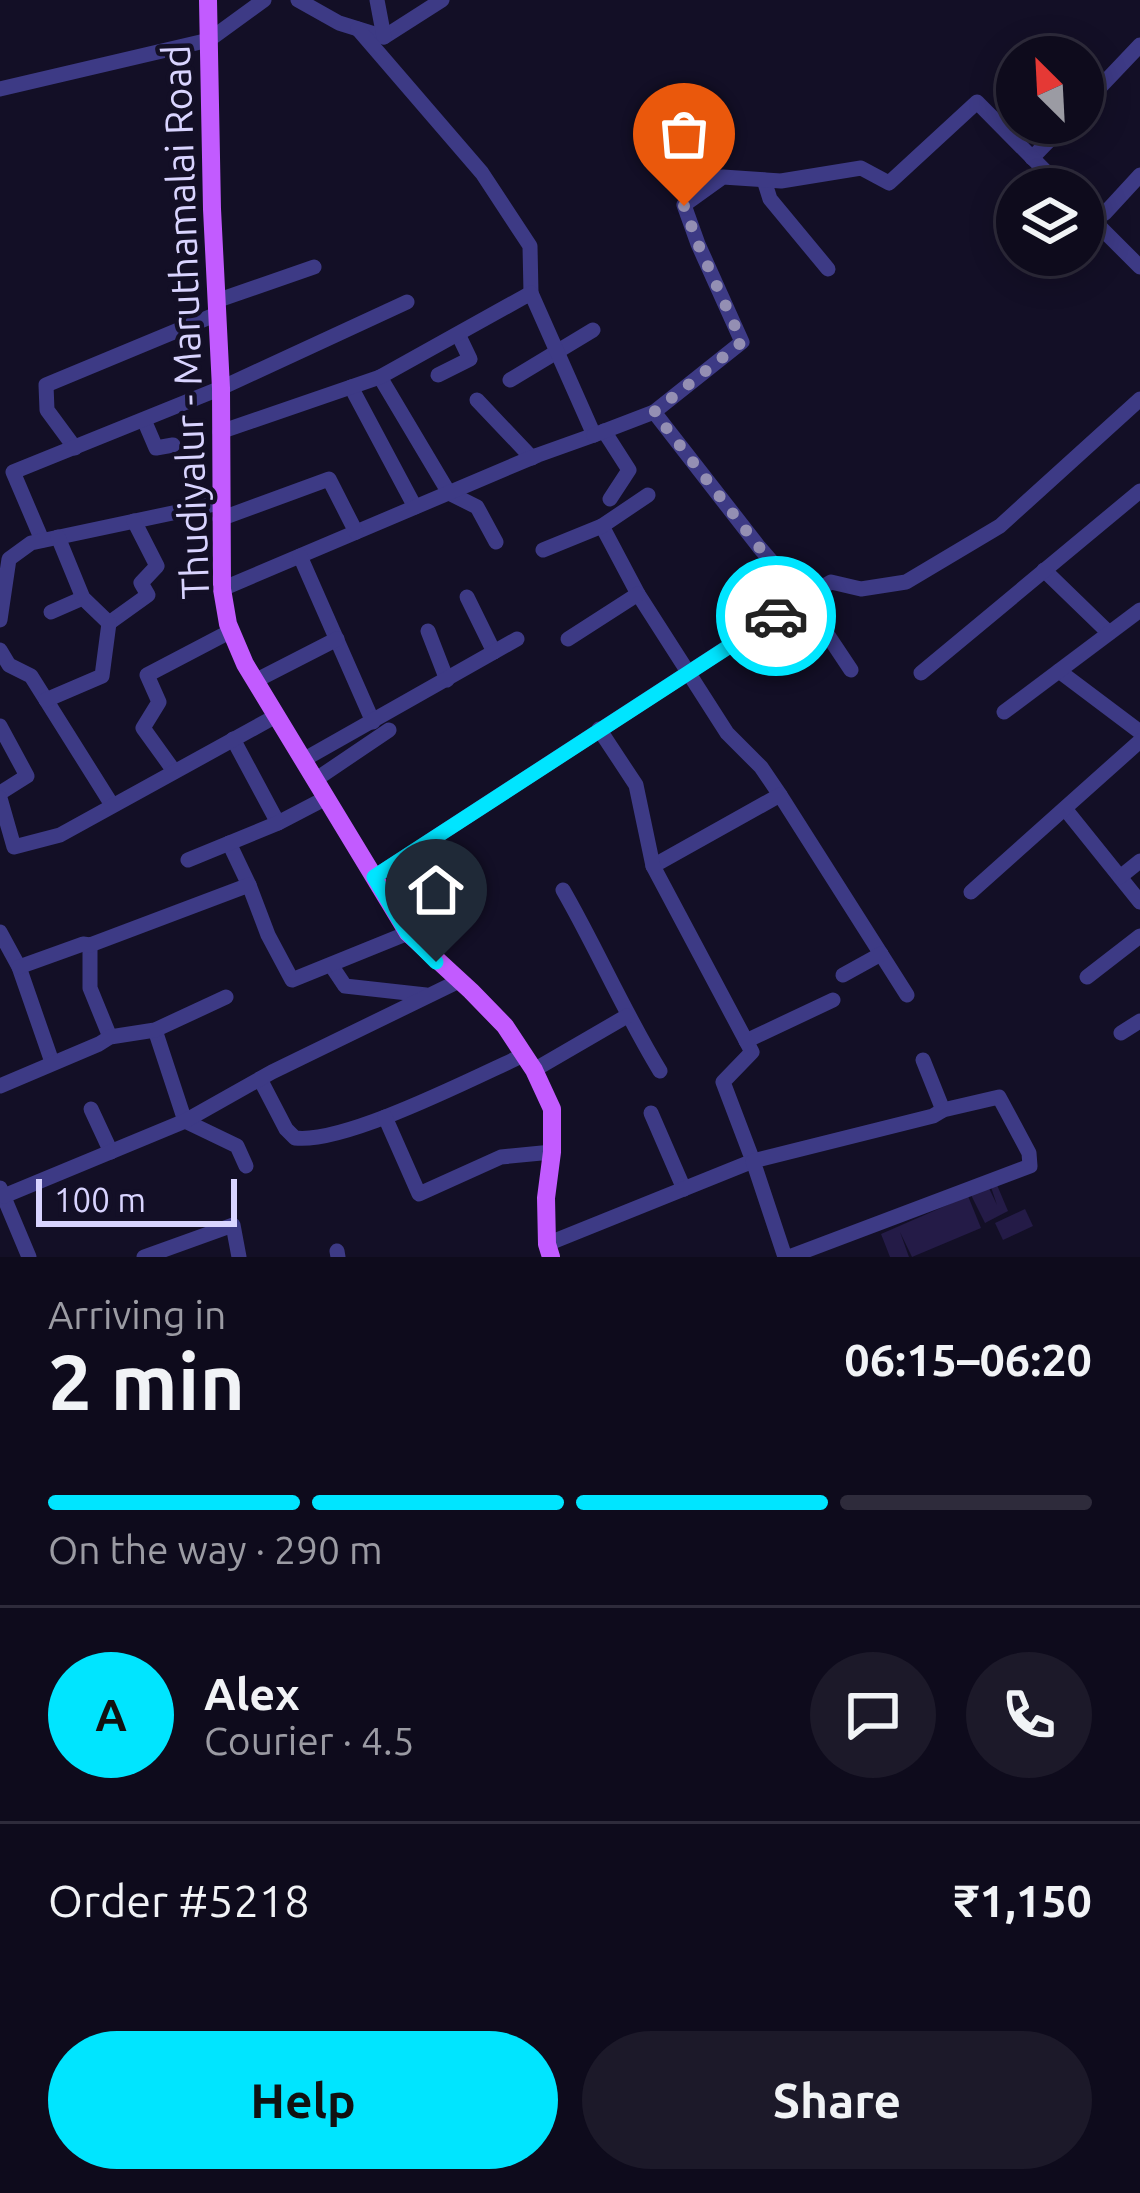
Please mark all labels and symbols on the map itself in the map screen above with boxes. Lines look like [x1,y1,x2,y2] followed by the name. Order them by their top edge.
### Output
[996,36,1104,144] north arrow
[154,44,216,600] street label: Thudiyalur - Maruthamalai Road
[633,83,735,206] pin
[716,556,836,676] courier
[385,839,487,962] pin
[36,1173,237,1226] scale bar

